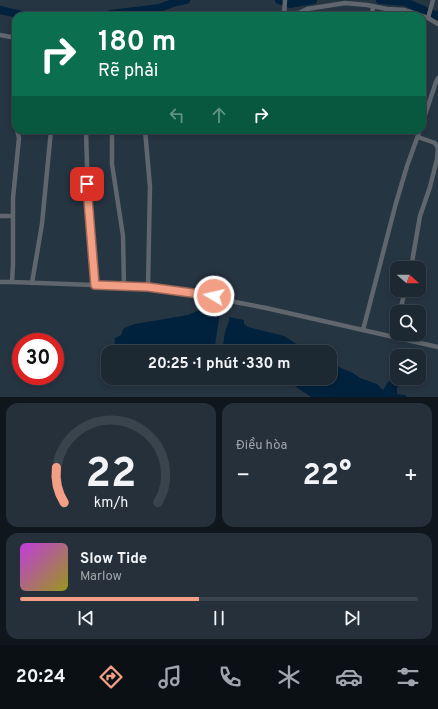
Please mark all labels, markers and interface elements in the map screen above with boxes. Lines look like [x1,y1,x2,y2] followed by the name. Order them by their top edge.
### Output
[98,25,176,61] text: 180 m
[32,28,84,80] icon: right
[98,60,158,83] text: Rẽ phải
[166,104,188,126] icon: left
[208,104,230,126] icon: ahead
[250,104,272,126] icon: right
[70,167,104,201] pin
[76,173,98,195] icon: arrive
[390,261,426,297] north arrow
[390,261,426,385] map controls
[193,275,235,317] position arrow
[390,305,426,341] button: search
[12,333,64,385] speed limit sign: 30
[390,349,426,385] button: layers
[148,355,290,374] text: 20:25 · 1 phút · 330 m
[236,438,287,454] text: Điều hòa
[86,449,136,502] text: 22
[302,458,352,495] text: 22°
[236,463,250,490] text: −
[404,463,418,490] text: +
[94,494,128,512] text: km/h
[80,550,147,569] text: Slow Tide
[80,569,122,585] text: Marlow
[75,607,97,629] icon: previous
[208,607,230,629] icon: pause
[341,607,363,629] icon: next
[97,663,125,691] icon: directions
[156,663,184,691] icon: music
[216,663,244,691] icon: phone
[275,663,303,691] icon: climate
[335,663,363,691] icon: car
[394,663,422,691] icon: filters
[16,666,66,689] text: 20:24

